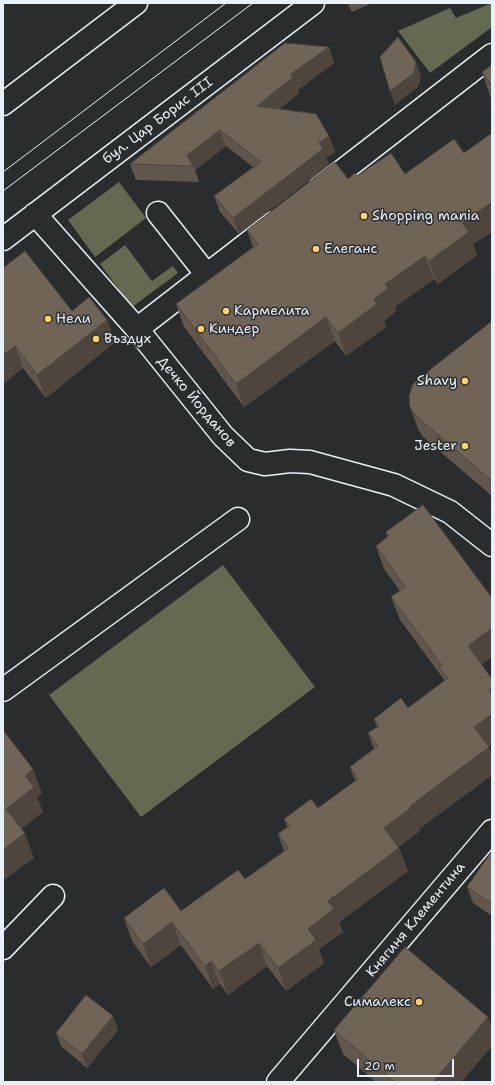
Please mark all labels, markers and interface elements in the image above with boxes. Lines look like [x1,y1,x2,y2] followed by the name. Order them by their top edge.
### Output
[100,74,216,168] street label: бул. Цар Борис III
[372,208,480,224] place label: Shopping mania
[359,211,369,221] marker: Shopping mania
[324,241,378,257] place label: Елеганс
[311,244,321,254] marker: Елеганс
[234,303,310,319] place label: Кармелита
[221,306,231,316] marker: Кармелита
[56,311,91,327] place label: Нели
[43,314,53,324] marker: Нели
[209,321,259,337] place label: Киндер
[196,324,206,334] marker: Киндер
[104,331,151,347] place label: Въздух
[91,334,101,344] marker: Въздух
[153,353,239,451] street label: Дечко Йорданов
[417,373,457,389] place label: Shavy
[460,376,470,386] marker: Shavy
[414,438,457,454] place label: Jester
[460,441,470,451] marker: Jester
[363,859,469,981] street label: Княгиня Клементина
[344,994,411,1010] place label: Сималекс
[414,997,424,1007] marker: Сималекс
[359,1051,456,1077] scale bar
[364,1058,395,1074] text: 20 m

